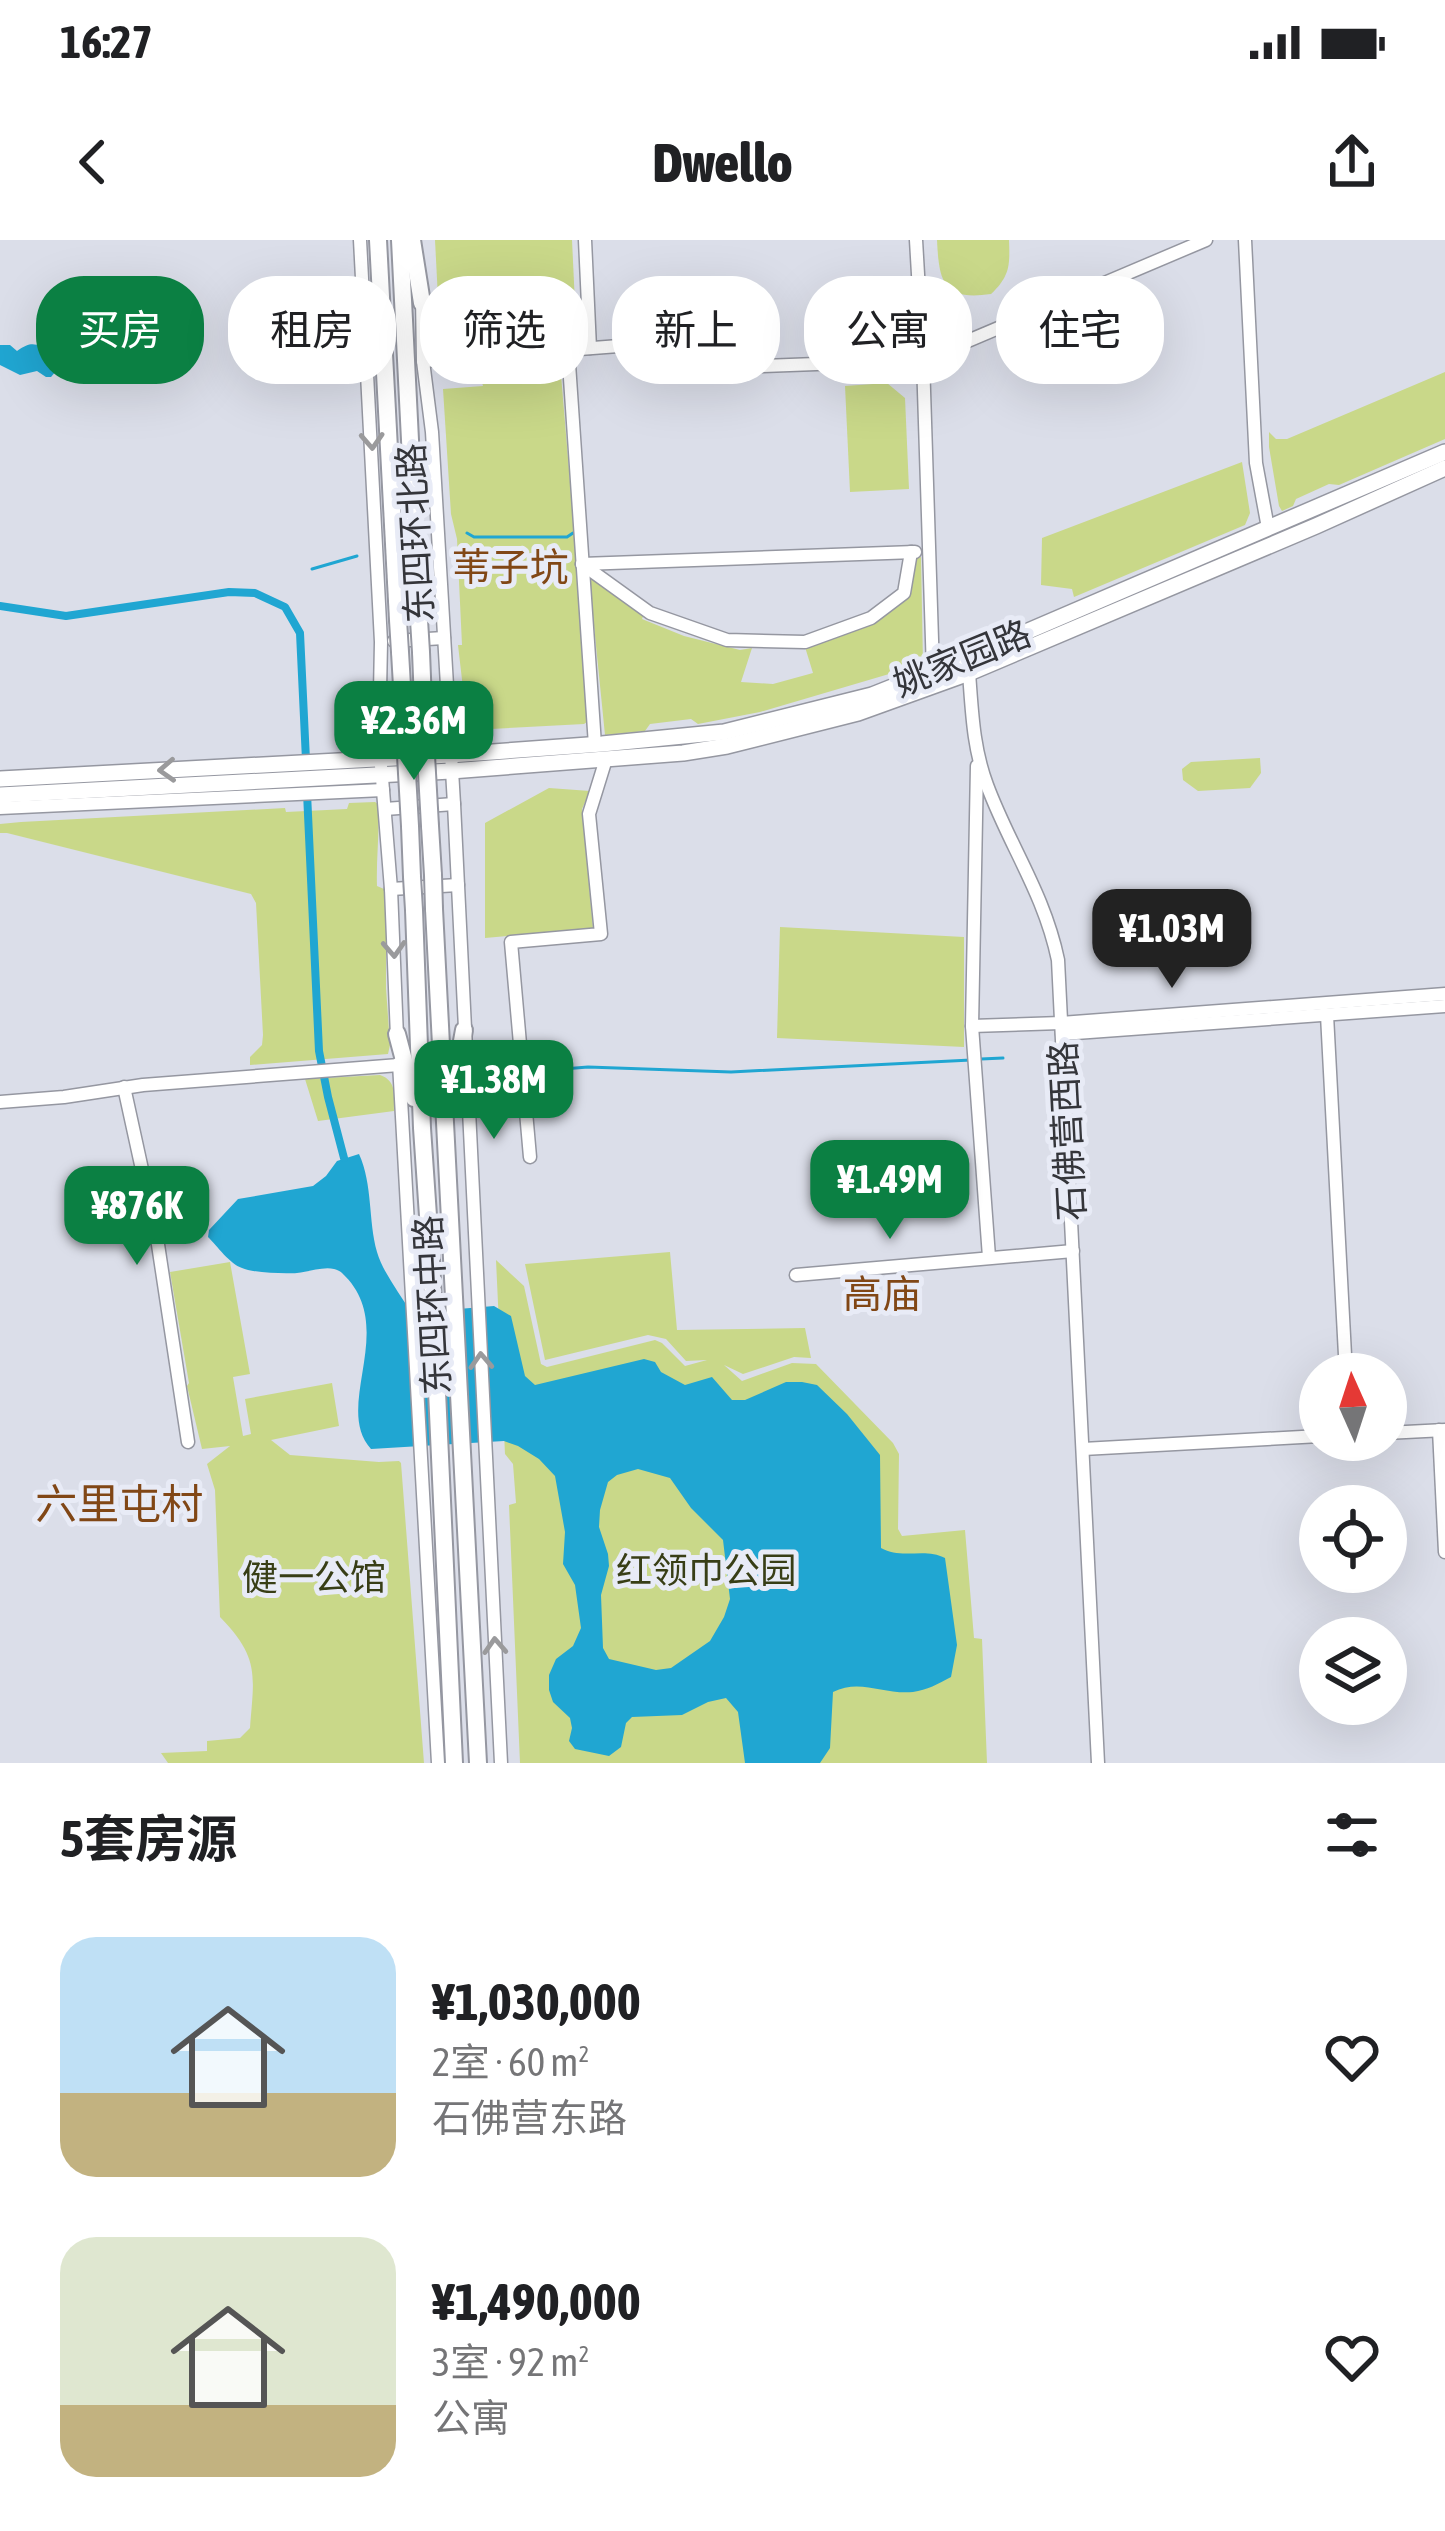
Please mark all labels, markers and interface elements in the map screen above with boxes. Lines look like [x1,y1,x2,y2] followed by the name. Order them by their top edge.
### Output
[60,16,153,68] text: 16:27
[60,129,126,195] icon: back
[1319,129,1385,195] icon: share
[653,132,792,193] text: Dwello
[36,276,204,384] chip: 买房
[228,276,396,384] chip: 租房
[420,276,588,384] chip: 筛选
[612,276,780,384] chip: 新上
[804,276,972,384] chip: 公寓
[996,276,1164,384] chip: 住宅
[359,432,385,451] one-way arrow
[389,442,441,624] street label: 东四环北路
[451,545,569,589] district label: 苇子坑
[887,612,1037,704] street label: 姚家园路
[316,681,512,783] pin: ¥2.36M
[361,698,467,742] text: ¥2.36M
[157,756,176,782] one-way arrow
[1074,889,1270,991] pin: ¥1.03M
[1119,906,1225,950] text: ¥1.03M
[381,940,407,959] one-way arrow
[396,1040,592,1142] pin: ¥1.38M
[1041,1040,1093,1222] street label: 石佛营西路
[441,1057,547,1101] text: ¥1.38M
[792,1140,988,1242] pin: ¥1.49M
[837,1157,943,1201] text: ¥1.49M
[53,1166,221,1268] pin: ¥876K
[91,1183,183,1227] text: ¥876K
[406,1214,458,1396] street label: 东四环中路
[843,1272,921,1316] district label: 高庙
[468,1351,494,1370] one-way arrow
[1299,1353,1407,1461] north arrow
[1299,1353,1407,1725] map controls
[35,1480,203,1528] district label: 六里屯村
[1299,1485,1407,1593] button: locate
[616,1549,796,1591] park label: 红领巾公园
[242,1556,386,1598] park label: 健一公馆
[1299,1617,1407,1725] button: layers
[482,1636,508,1655] one-way arrow
[1319,1802,1385,1868] icon: filters
[60,1809,237,1868] text: 5套房源
[432,1972,641,2031] text: ¥1,030,000
[156,1985,300,2129] icon: home
[1319,2024,1385,2090] icon: heart
[432,2040,589,2084] text: 2室 · 60 m²
[432,2096,627,2140] text: 石佛营东路
[432,2272,641,2331] text: ¥1,490,000
[156,2285,300,2429] icon: home
[1319,2324,1385,2390] icon: heart
[432,2340,589,2384] text: 3室 · 92 m²
[432,2396,510,2440] text: 公寓

